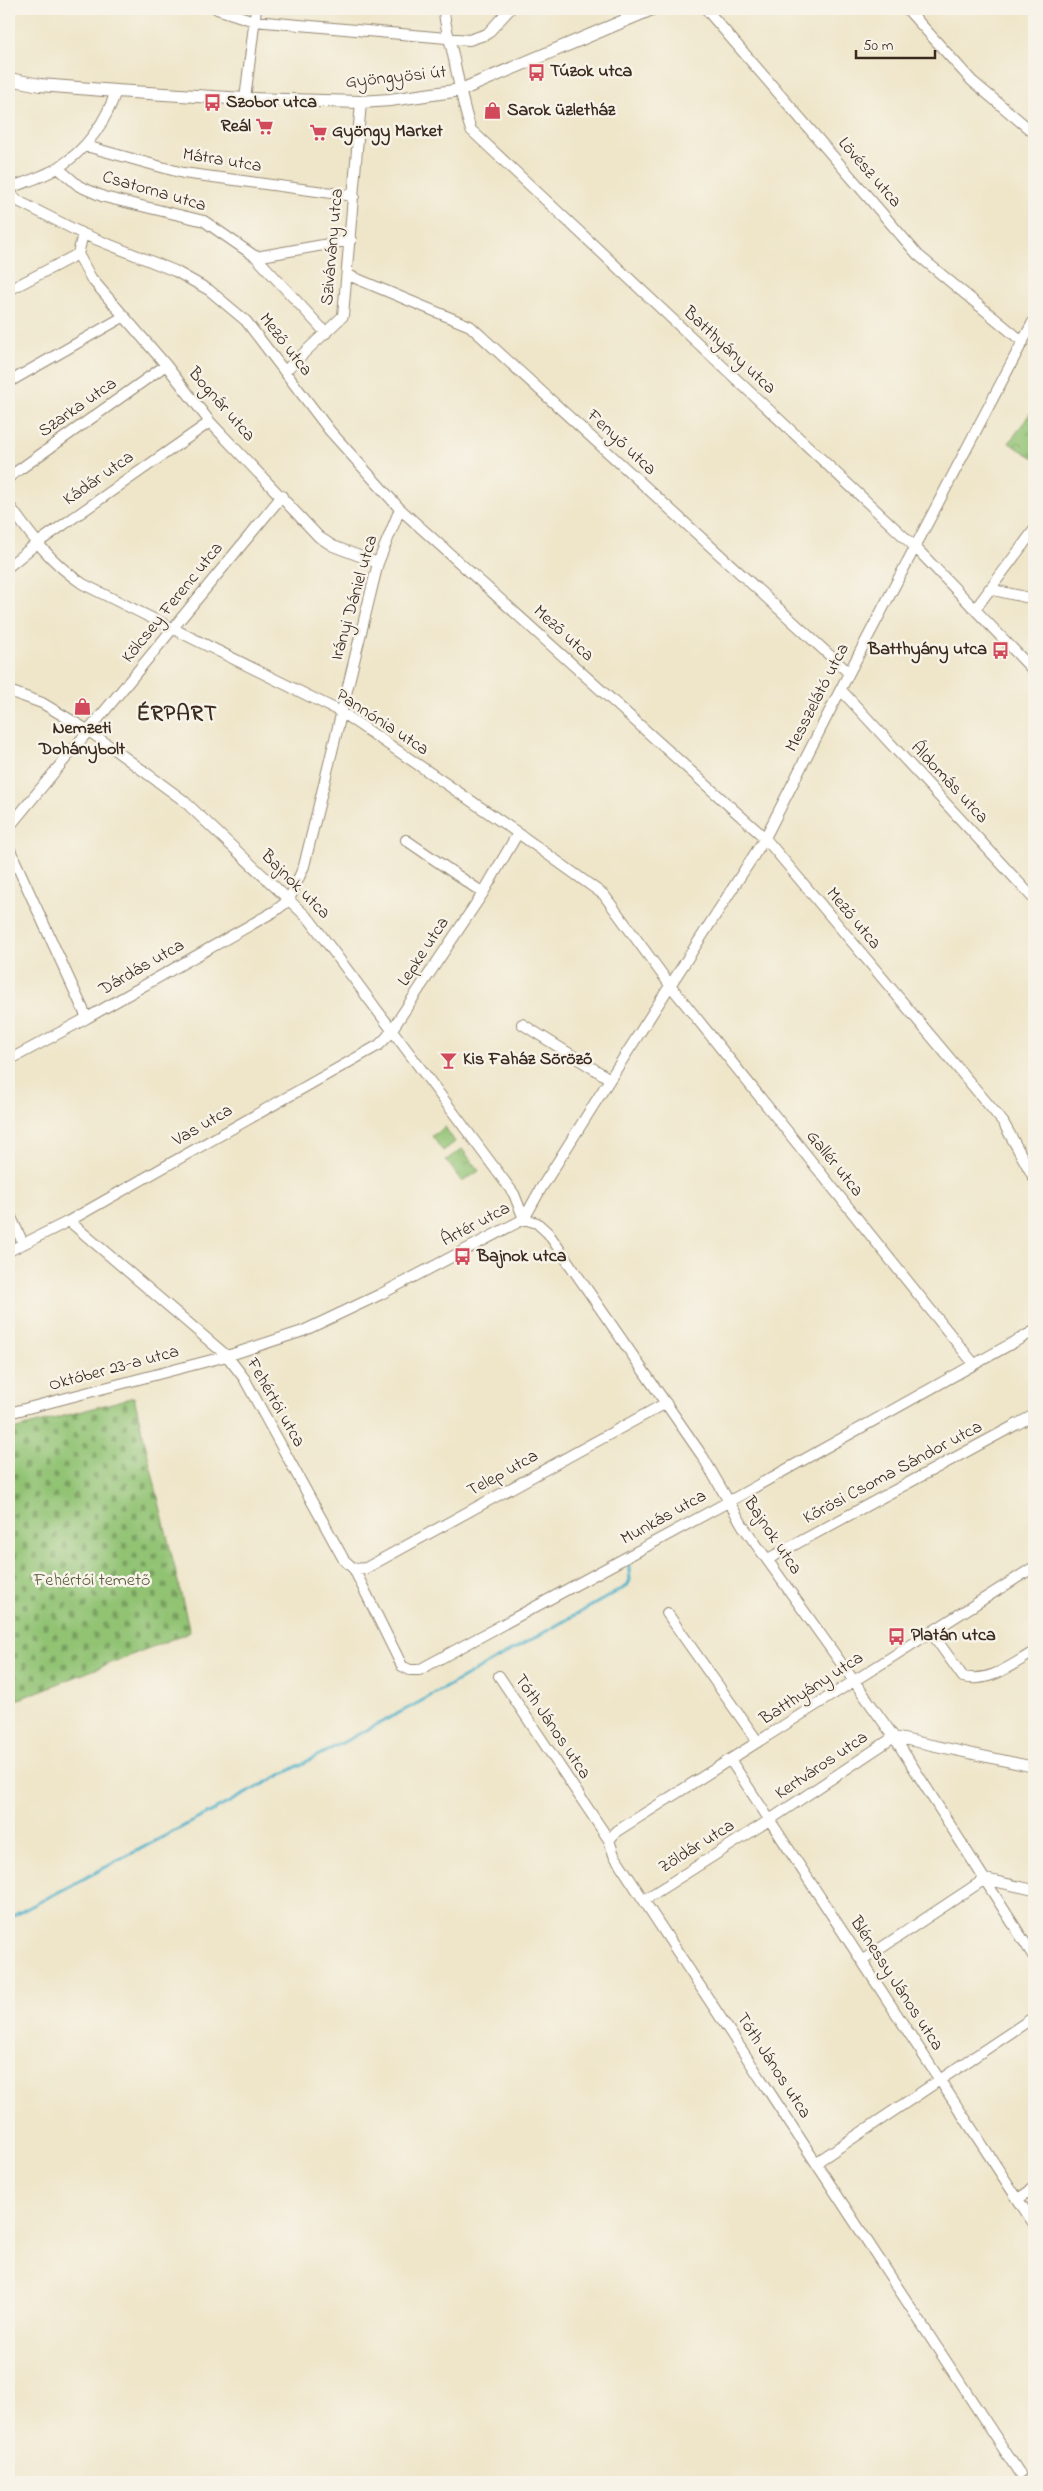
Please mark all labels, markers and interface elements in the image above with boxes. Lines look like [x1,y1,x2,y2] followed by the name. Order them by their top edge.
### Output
[856,28,934,60] scale bar
[863,35,894,57] text: 50 m
[550,59,633,85] place label: Túzok utca
[344,60,448,97] street label: Gyöngyösi út
[526,62,546,82] bus stop icon: Túzok utca
[226,90,317,116] place label: Szobor utca
[202,93,222,113] bus stop icon: Szobor utca
[507,98,616,124] place label: Sarok üzletház
[483,101,503,121] shop icon: Sarok üzletház
[221,114,251,140] place label: Reál
[255,117,275,137] supermarket icon: Reál
[332,119,444,146] place label: Gyöngy Market
[308,122,328,142] supermarket icon: Gyöngy Market
[831,132,907,214] street label: Lövész utca
[181,142,263,180] street label: Mátra utca
[99,165,209,219] street label: Csatorna utca
[315,187,351,307] street label: Szivárvány utca
[676,300,781,401] street label: Batthyány utca
[252,308,318,382] street label: Mező utca
[180,361,261,449] street label: Bognár utca
[33,371,123,445] street label: Szarka utca
[580,403,662,482] street label: Fenyő utca
[58,445,140,513] street label: Kádár utca
[325,532,385,664] street label: Irányi Dániel utca
[116,537,230,669] street label: Kölcsey Ferenc utca
[527,599,599,669] street label: Mező utca
[867,637,987,664] place label: Batthyány utca
[779,639,857,757] street label: Messzelátó utca
[991,640,1011,660] bus stop icon: Batthyány utca
[330,683,434,763] street label: Pannónia utca
[72,696,92,716] shop icon: Nemzeti Dohánybolt
[136,699,218,731] district label: ÉRPART
[38,716,126,764] place label: Nemzeti Dohánybolt
[904,736,994,830] street label: Áldomás utca
[253,843,336,926] street label: Bajnok utca
[819,882,887,956] street label: Mező utca
[392,912,456,992] street label: Lepke utca
[94,933,190,1003] street label: Dárdás utca
[463,1047,592,1073] place label: Kis Faház Söröző
[439,1050,459,1070] bar icon: Kis Faház Söröző
[167,1098,238,1154] street label: Vas utca
[799,1125,869,1203] street label: Gallér utca
[437,1196,515,1254] street label: Ártér utca
[476,1244,567,1270] place label: Bajnok utca
[453,1247,473,1267] bus stop icon: Bajnok utca
[46,1339,182,1399] street label: Október 23-a utca
[238,1353,311,1452] street label: Fehértói utca
[799,1415,987,1531] street label: Kőrösi Csoma Sándor utca
[463,1444,543,1504] street label: Telep utca
[616,1484,712,1552] street label: Munkás utca
[736,1491,808,1580] street label: Bajnok utca
[33,1568,150,1594] park label: Fehértói temető
[911,1623,996,1649] place label: Platán utca
[887,1626,907,1646] bus stop icon: Platán utca
[754,1646,869,1733] street label: Batthyány utca
[507,1669,597,1785] street label: Tóth János utca
[770,1725,874,1807] street label: Kertváros utca
[654,1813,740,1881] street label: Zöldár utca
[842,1911,949,2056] street label: Blénessy János utca
[729,2008,817,2124] street label: Tóth János utca

